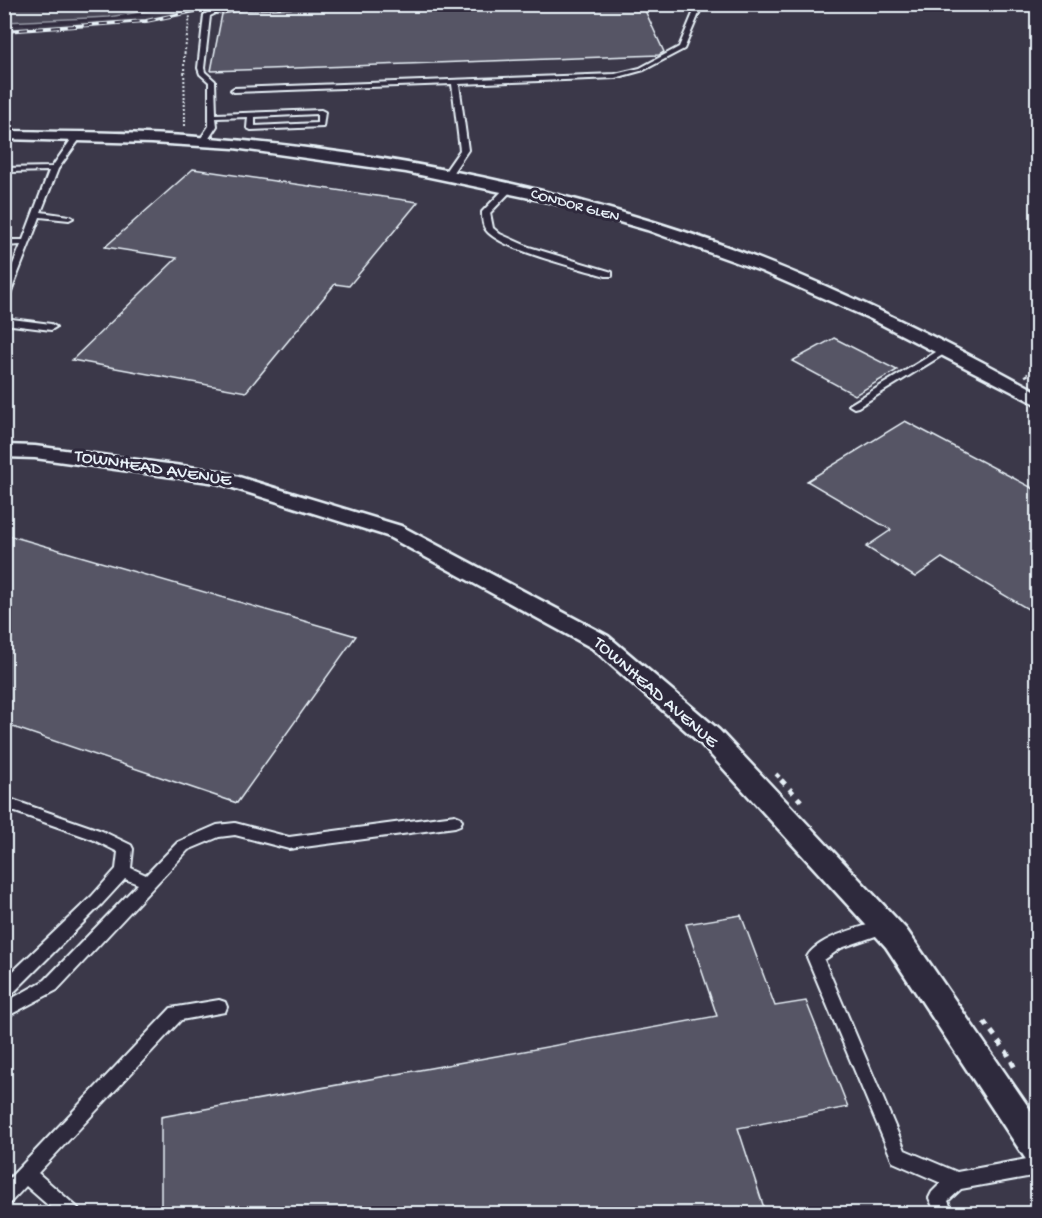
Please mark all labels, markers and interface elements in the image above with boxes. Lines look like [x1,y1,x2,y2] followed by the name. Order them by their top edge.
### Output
[529,185,622,227] street label: CONDOR GLEN
[72,446,233,492] street label: TOWNHEAD AVENUE
[588,633,722,753] street label: TOWNHEAD AVENUE

